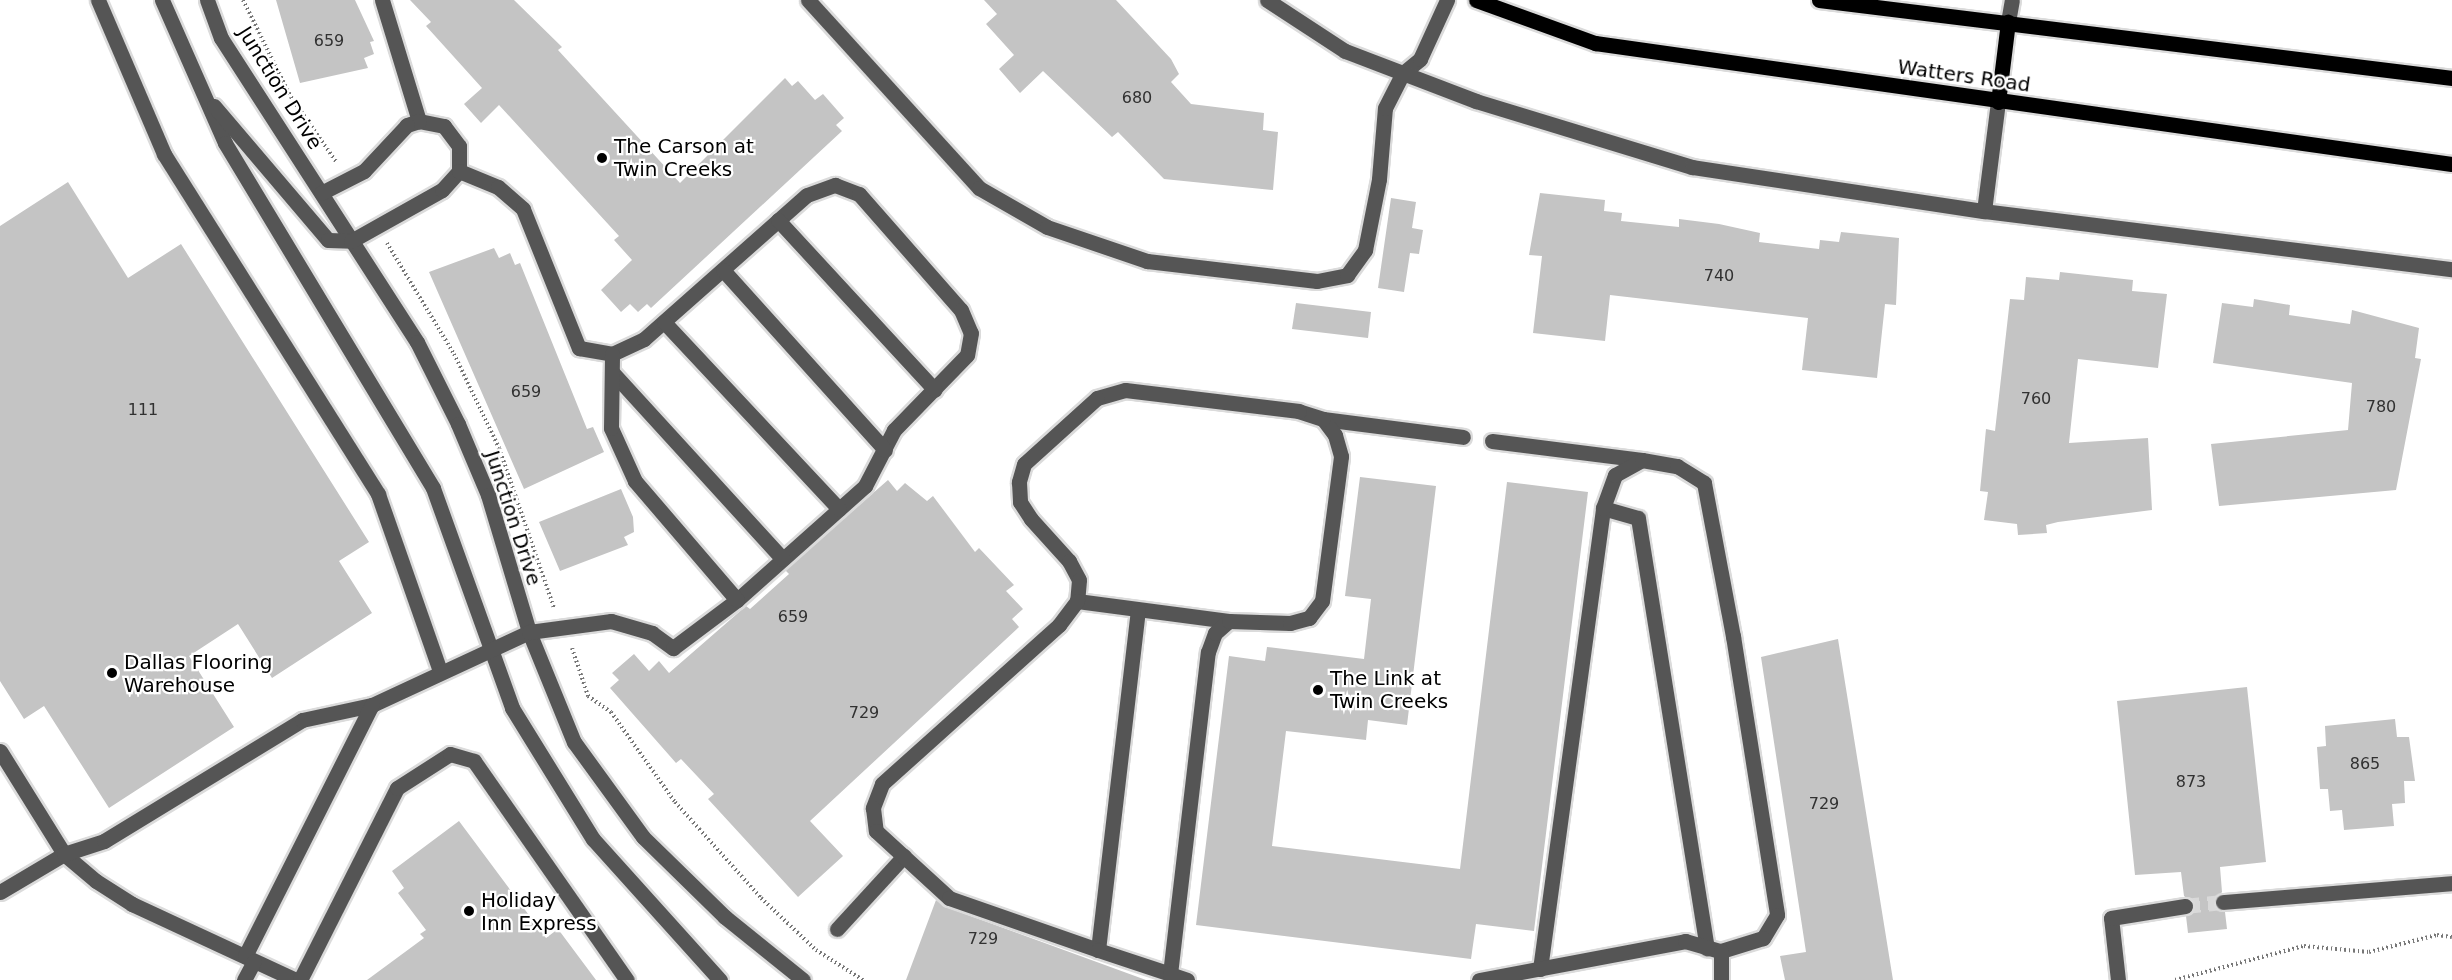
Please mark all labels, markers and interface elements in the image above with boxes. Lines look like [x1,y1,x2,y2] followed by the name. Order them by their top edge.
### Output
[233,22,327,154] street label: Junction Drive
[314,31,344,51] house number: 659
[1896,55,2032,97] street label: Watters Road
[1122,88,1152,108] house number: 680
[614,134,754,181] place label: The Carson at Twin Creeks
[595,151,609,165] marker: The Carson at Twin Creeks
[1704,266,1734,286] house number: 740
[511,382,541,402] house number: 659
[2021,389,2051,409] house number: 760
[2366,397,2396,417] house number: 780
[128,400,158,420] house number: 111
[480,448,546,588] street label: Junction Drive
[778,607,808,627] house number: 659
[124,650,272,697] place label: Dallas Flooring Warehouse
[105,666,119,680] marker: Dallas Flooring Warehouse
[1330,666,1448,713] place label: The Link at Twin Creeks
[1311,683,1325,697] marker: The Link at Twin Creeks
[849,703,879,723] house number: 729
[2350,754,2380,774] house number: 865
[2176,772,2206,792] house number: 873
[1809,794,1839,814] house number: 729
[481,888,597,935] place label: Holiday Inn Express
[462,904,476,918] marker: Holiday Inn Express
[968,929,998,949] house number: 729

